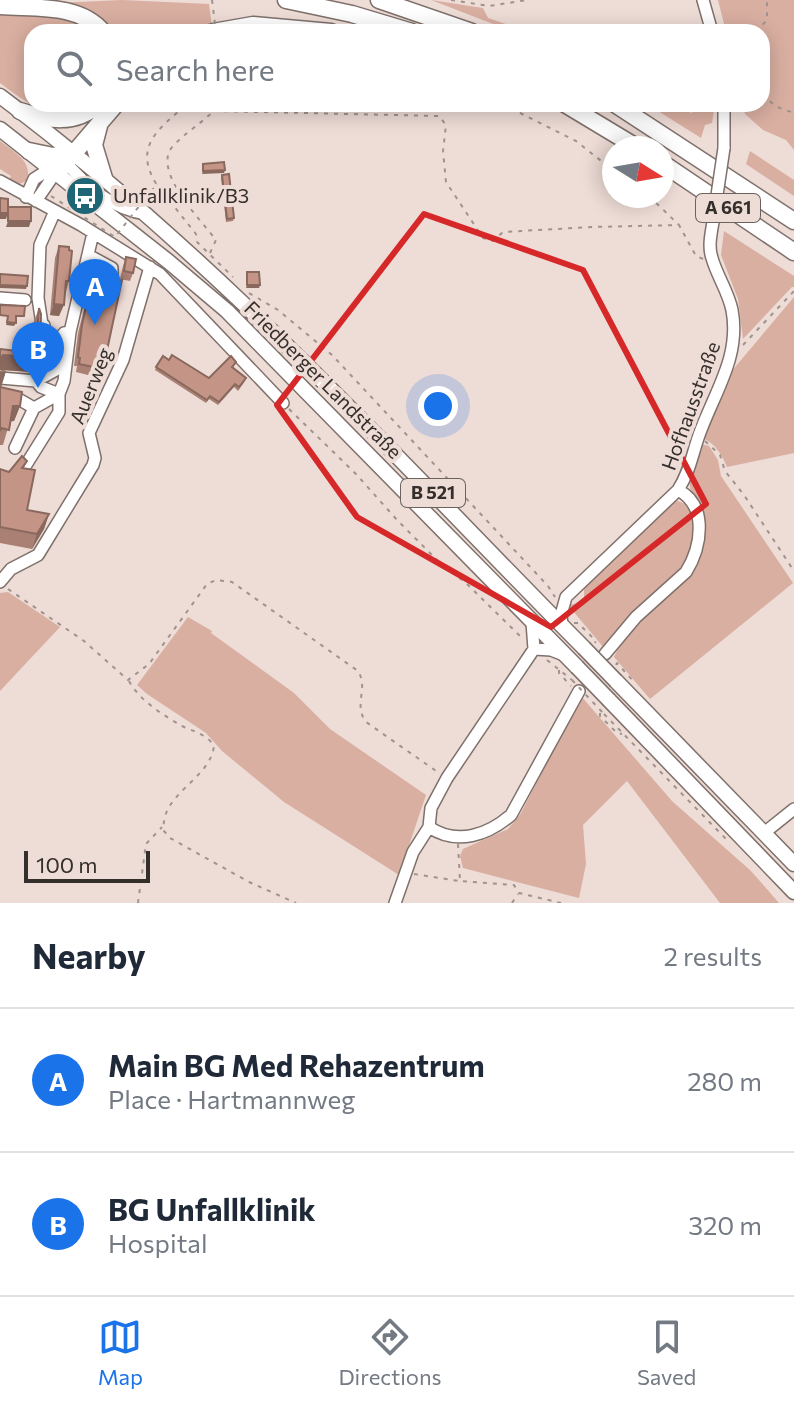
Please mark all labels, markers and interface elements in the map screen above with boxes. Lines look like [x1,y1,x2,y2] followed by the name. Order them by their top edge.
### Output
[24,24,770,112] search box
[52,46,96,90] icon: search
[116,50,275,87] text: Search here
[602,136,674,208] north arrow
[64,175,106,217] bus stop icon: Unfallklinik/B3
[113,183,249,207] place label: Unfallklinik/B3
[696,194,760,222] road number: A 661
[69,259,121,325] pin: A
[240,296,407,463] street label: Friedberger Landstraße
[12,322,64,388] pin: B
[656,338,724,473] street label: Hofhausstraße
[64,344,116,427] street label: Auerweg
[418,386,458,426] your location
[401,479,465,507] road number: B 521
[24,847,150,883] scale bar
[36,851,98,878] text: 100 m
[32,934,146,976] text: Nearby
[664,940,762,971] text: 2 results
[108,1046,485,1083] text: Main BG Med Rehazentrum
[49,1065,67,1096] text: A
[687,1065,762,1096] text: 280 m
[108,1083,355,1114] text: Place · Hartmannweg
[108,1190,316,1227] text: BG Unfallklinik
[49,1209,67,1240] text: B
[688,1209,762,1240] text: 320 m
[108,1227,208,1258] text: Hospital
[98,1315,143,1390] tab: Map
[338,1315,442,1390] tab: Directions
[637,1315,696,1390] tab: Saved

